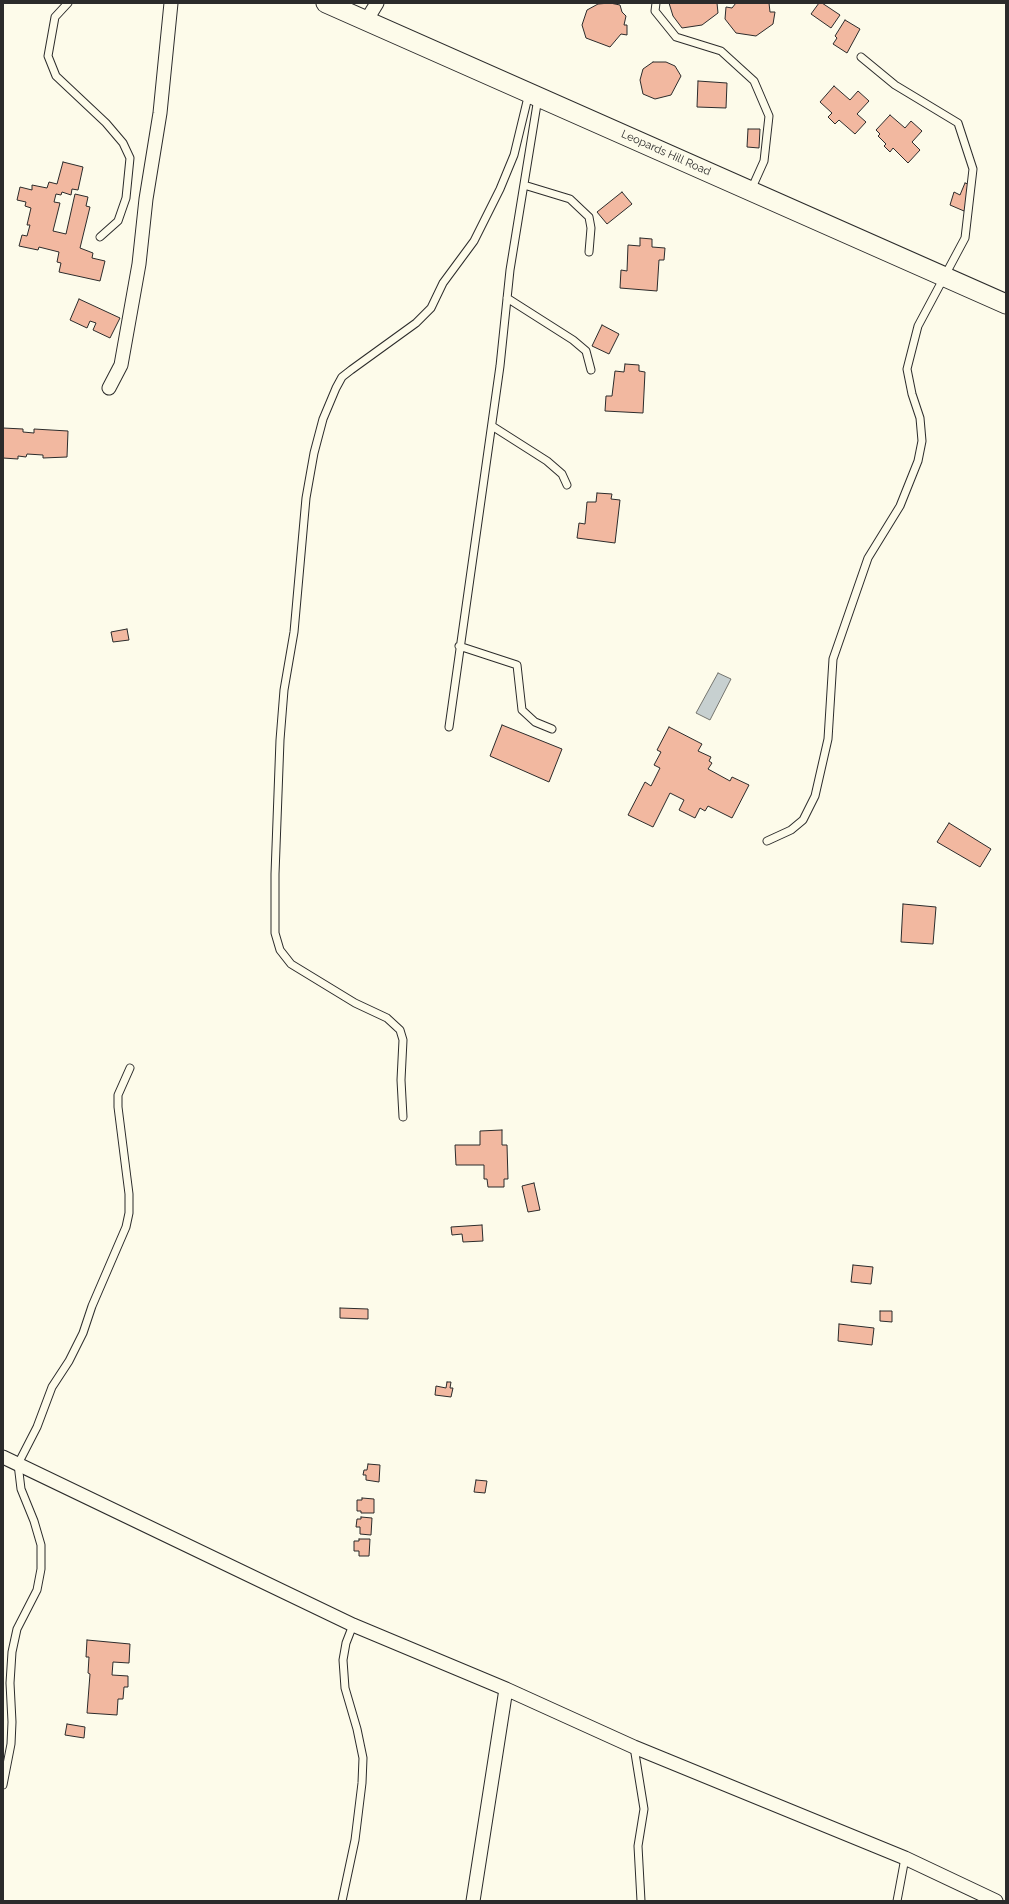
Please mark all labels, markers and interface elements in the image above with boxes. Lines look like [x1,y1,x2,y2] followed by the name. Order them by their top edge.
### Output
[619,127,713,179] street label: Leopards Hill Road

